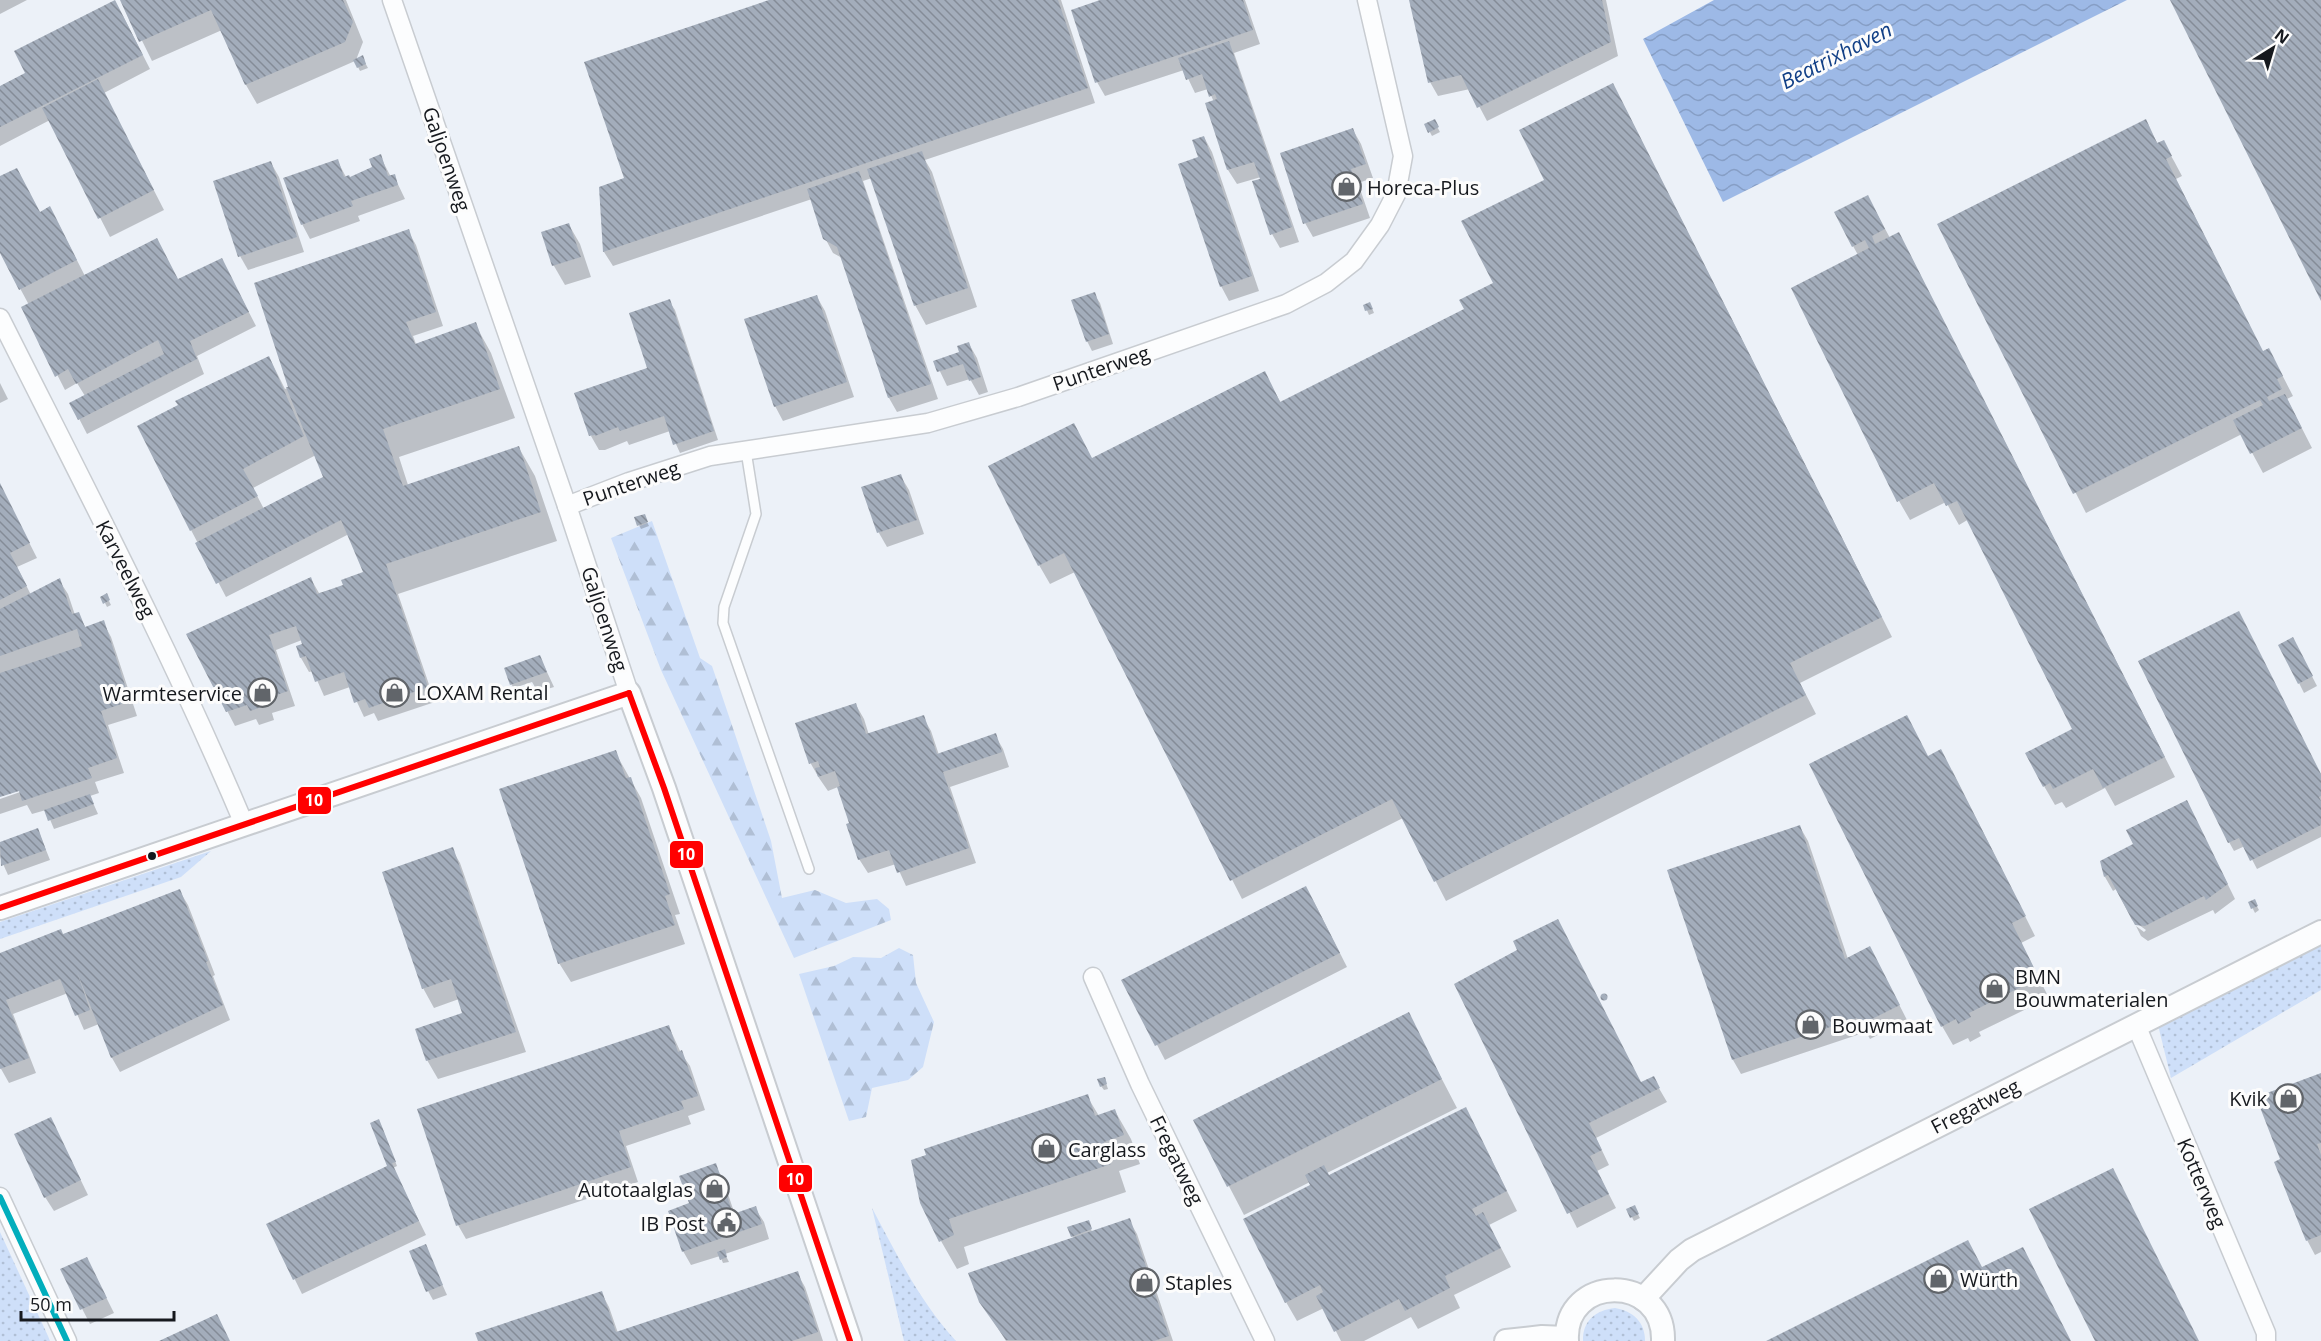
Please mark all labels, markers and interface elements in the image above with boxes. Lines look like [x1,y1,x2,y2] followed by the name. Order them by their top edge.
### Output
[1775,15,1897,95] water label: Beatrixhaven
[2243,18,2303,78] north arrow
[2270,23,2294,49] text: N
[417,103,478,215] street label: Galjoenweg
[1330,171,1362,203] shop icon: Horeca-Plus
[1367,174,1479,201] place label: Horeca-Plus
[1049,339,1153,397] street label: Punterweg
[579,454,683,512] street label: Punterweg
[90,515,162,623] street label: Karveelweg
[575,563,635,675] street label: Galjoenweg
[379,676,411,708] shop icon: LOXAM Rental
[247,677,279,709] shop icon: Warmteservice
[416,679,549,706] place label: LOXAM Rental
[103,680,242,707] place label: Warmteservice
[297,786,332,815] line badge: 10
[305,789,323,811] text: 10
[669,840,704,869] line badge: 10
[677,843,695,865] text: 10
[146,850,158,862] unlabelled marker
[2015,963,2169,1013] place label: BMN Bouwmaterialen
[1978,972,2010,1004] shop icon: BMN Bouwmaterialen
[1795,1009,1827,1041] shop icon: Bouwmaat
[1832,1012,1933,1039] place label: Bouwmaat
[1926,1072,2024,1140] street label: Fregatweg
[2272,1082,2304,1114] shop icon: Kvik
[2229,1085,2267,1112] place label: Kvik
[1144,1111,1210,1209] street label: Fregatweg
[1031,1133,1063,1165] shop icon: Carglass
[2171,1134,2233,1232] street label: Kotterweg
[1068,1136,1146,1163] place label: Carglass
[778,1164,813,1193] line badge: 10
[786,1168,804,1190] text: 10
[698,1173,730,1205] shop icon: Autotaalglas
[578,1176,693,1203] place label: Autotaalglas
[710,1207,742,1239] public building icon: IB Post
[641,1210,705,1237] place label: IB Post
[1923,1263,1955,1295] shop icon: Würth
[1128,1266,1160,1298] shop icon: Staples
[1960,1266,2018,1293] place label: Würth
[1165,1269,1232,1296] place label: Staples
[21,1284,174,1322] scale bar
[30,1292,72,1316] text: 50 m

